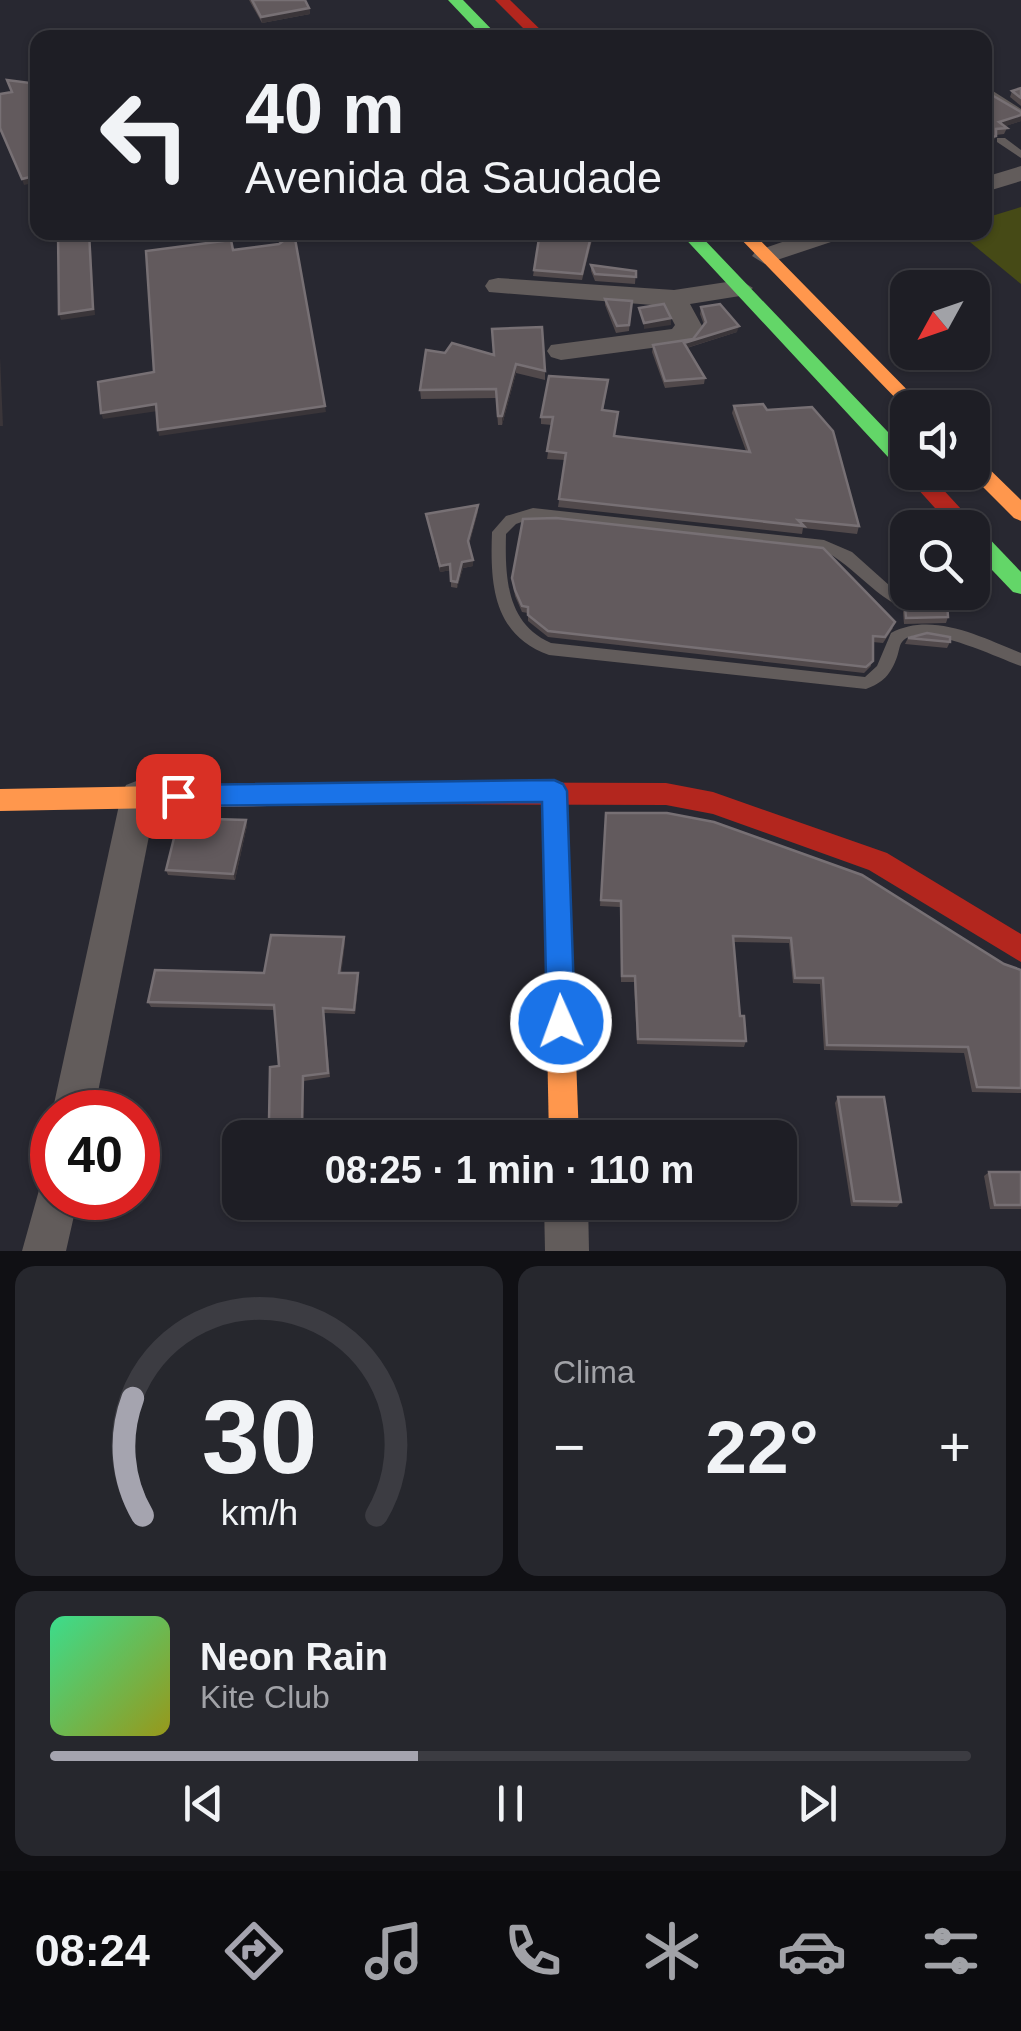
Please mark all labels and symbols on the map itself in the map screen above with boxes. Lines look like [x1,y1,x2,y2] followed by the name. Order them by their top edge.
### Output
[890,270,990,370] north arrow
[136,754,221,839] pin
[509,970,613,1074] position arrow
[30,1090,160,1220] speed limit sign: 40

